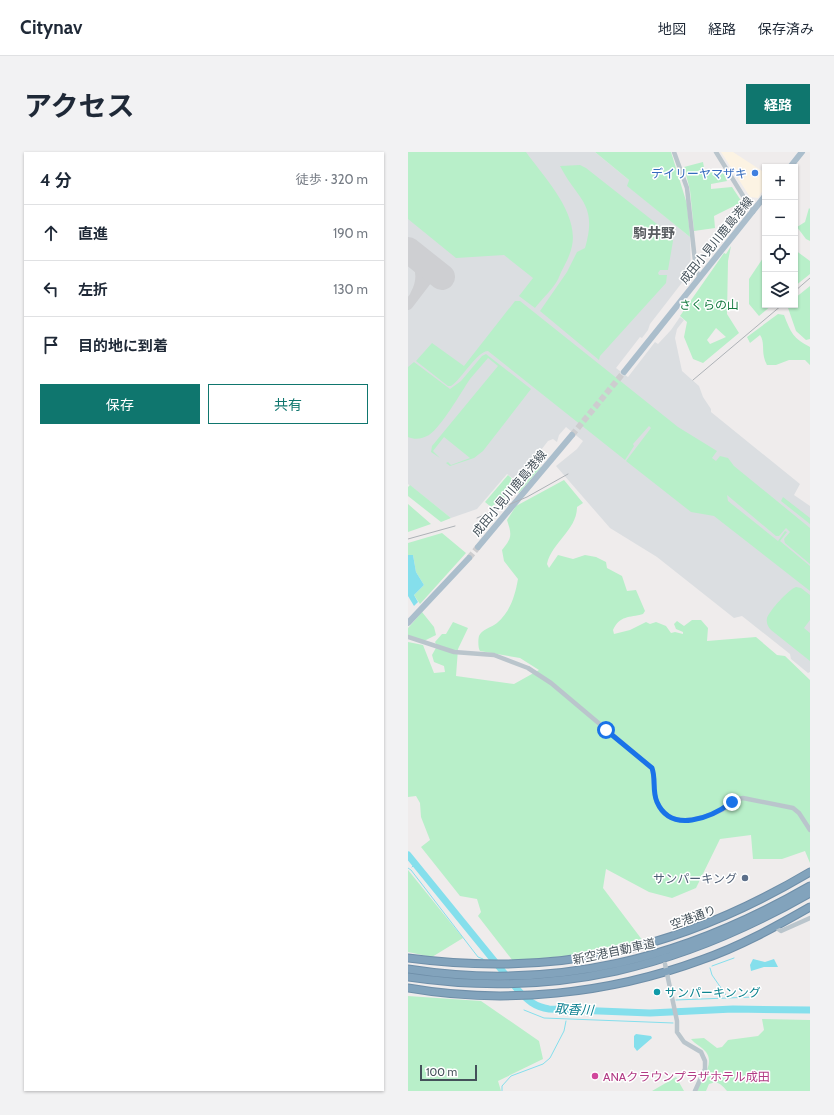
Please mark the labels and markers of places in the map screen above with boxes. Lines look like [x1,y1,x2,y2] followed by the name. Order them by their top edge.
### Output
[651,166,747,181] place label: デイリーヤマザキ
[750,168,760,178] marker: デイリーヤマザキ
[653,871,737,886] place label: サンパーキング
[740,873,750,883] marker: サンパーキング
[665,985,761,1000] place label: サンパーキンング
[652,987,662,997] marker: サンパーキンング
[603,1069,770,1084] place label: ANAクラウンプラザホテル成田
[590,1071,600,1081] marker: ANAクラウンプラザホテル成田

